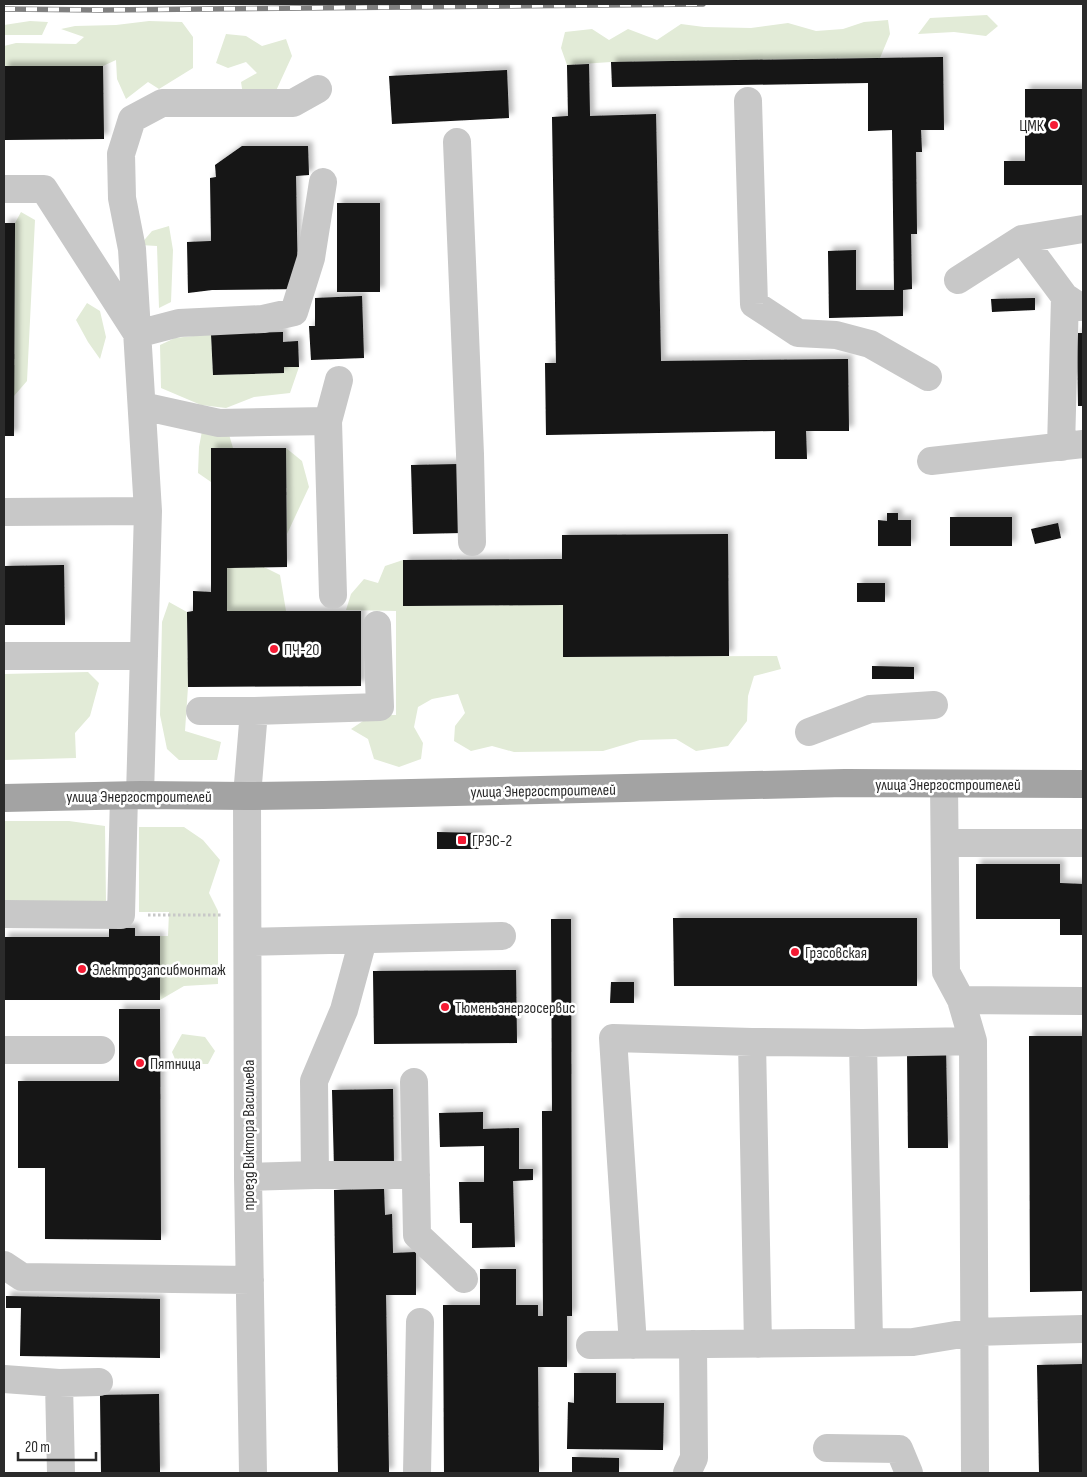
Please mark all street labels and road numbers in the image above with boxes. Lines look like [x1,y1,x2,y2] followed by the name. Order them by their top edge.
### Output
[875,776,1021,795] street label: улица Энергостроителей
[470,781,616,802] street label: улица Энергостроителей
[66,788,212,807] street label: улица Энергостроителей
[240,1060,259,1210] street label: проезд Виктора Васильева

